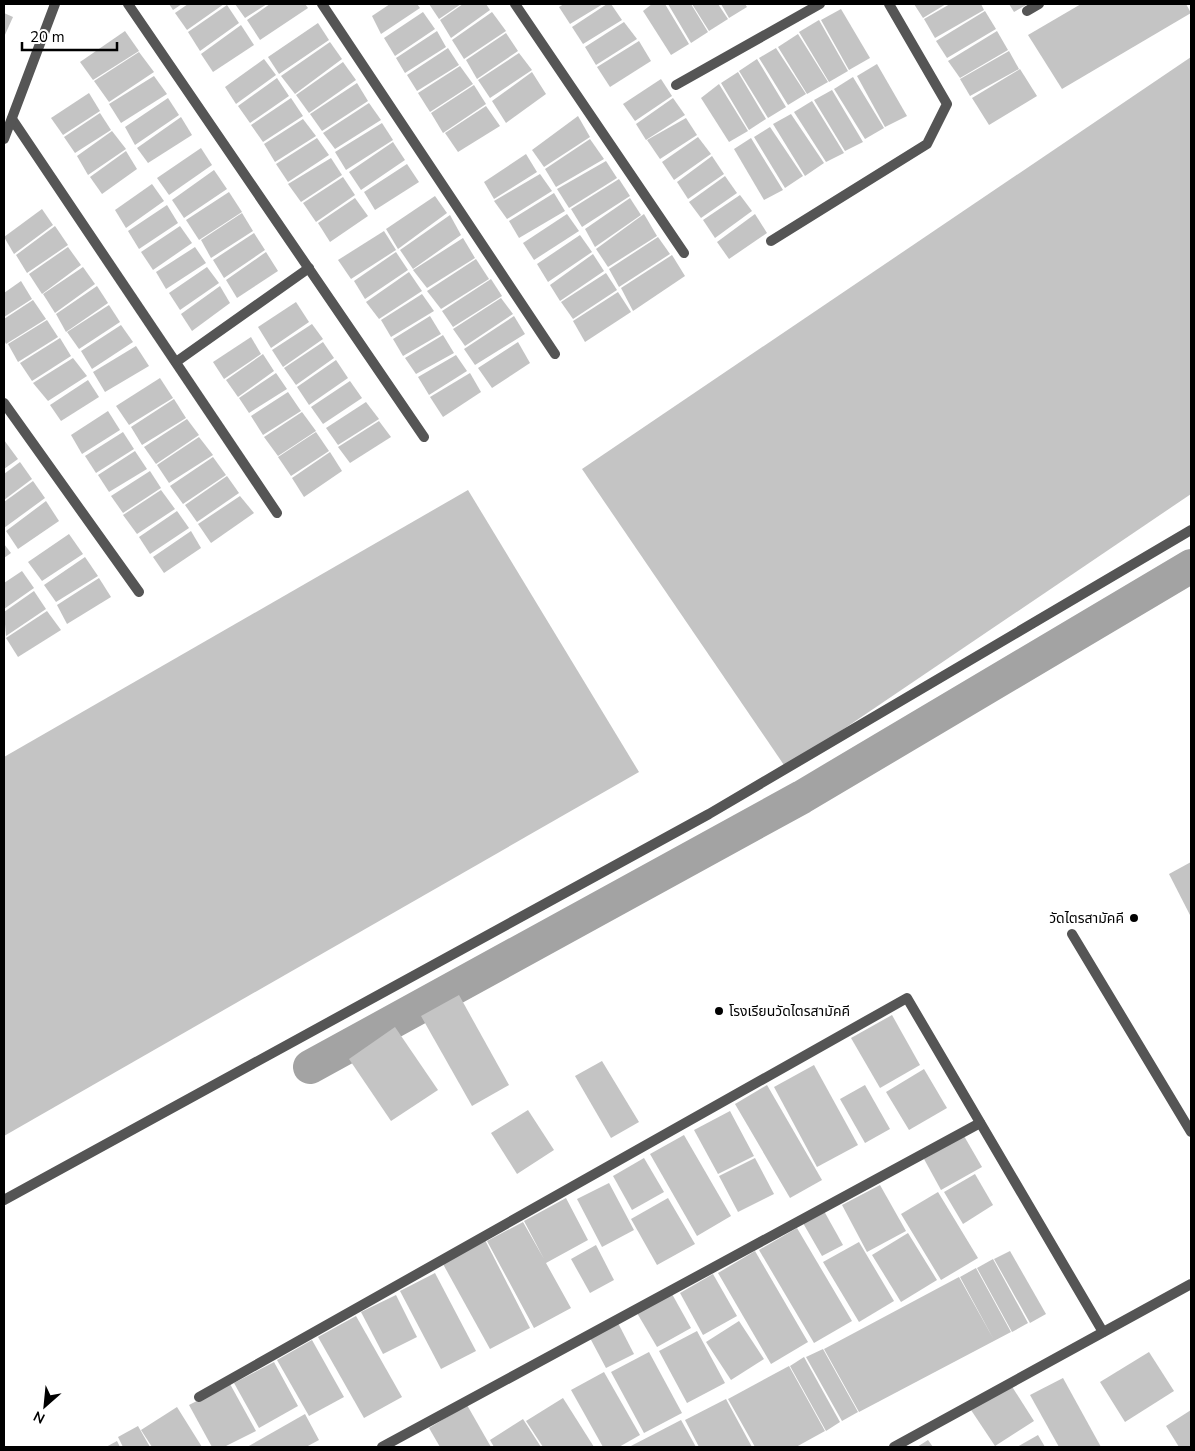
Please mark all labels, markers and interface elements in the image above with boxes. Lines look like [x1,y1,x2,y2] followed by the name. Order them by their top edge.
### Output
[22,20,118,52] scale bar
[30,27,65,47] text: 20 m
[1049,909,1124,928] place label: วัดไตรสามัคคี
[1128,912,1140,924] marker: วัดไตรสามัคคี
[729,1002,850,1021] place label: โรงเรียนวัดไตรสามัคคี
[713,1005,725,1017] marker: โรงเรียนวัดไตรสามัคคี
[20,1381,70,1431] north arrow
[30,1406,48,1428] text: N

